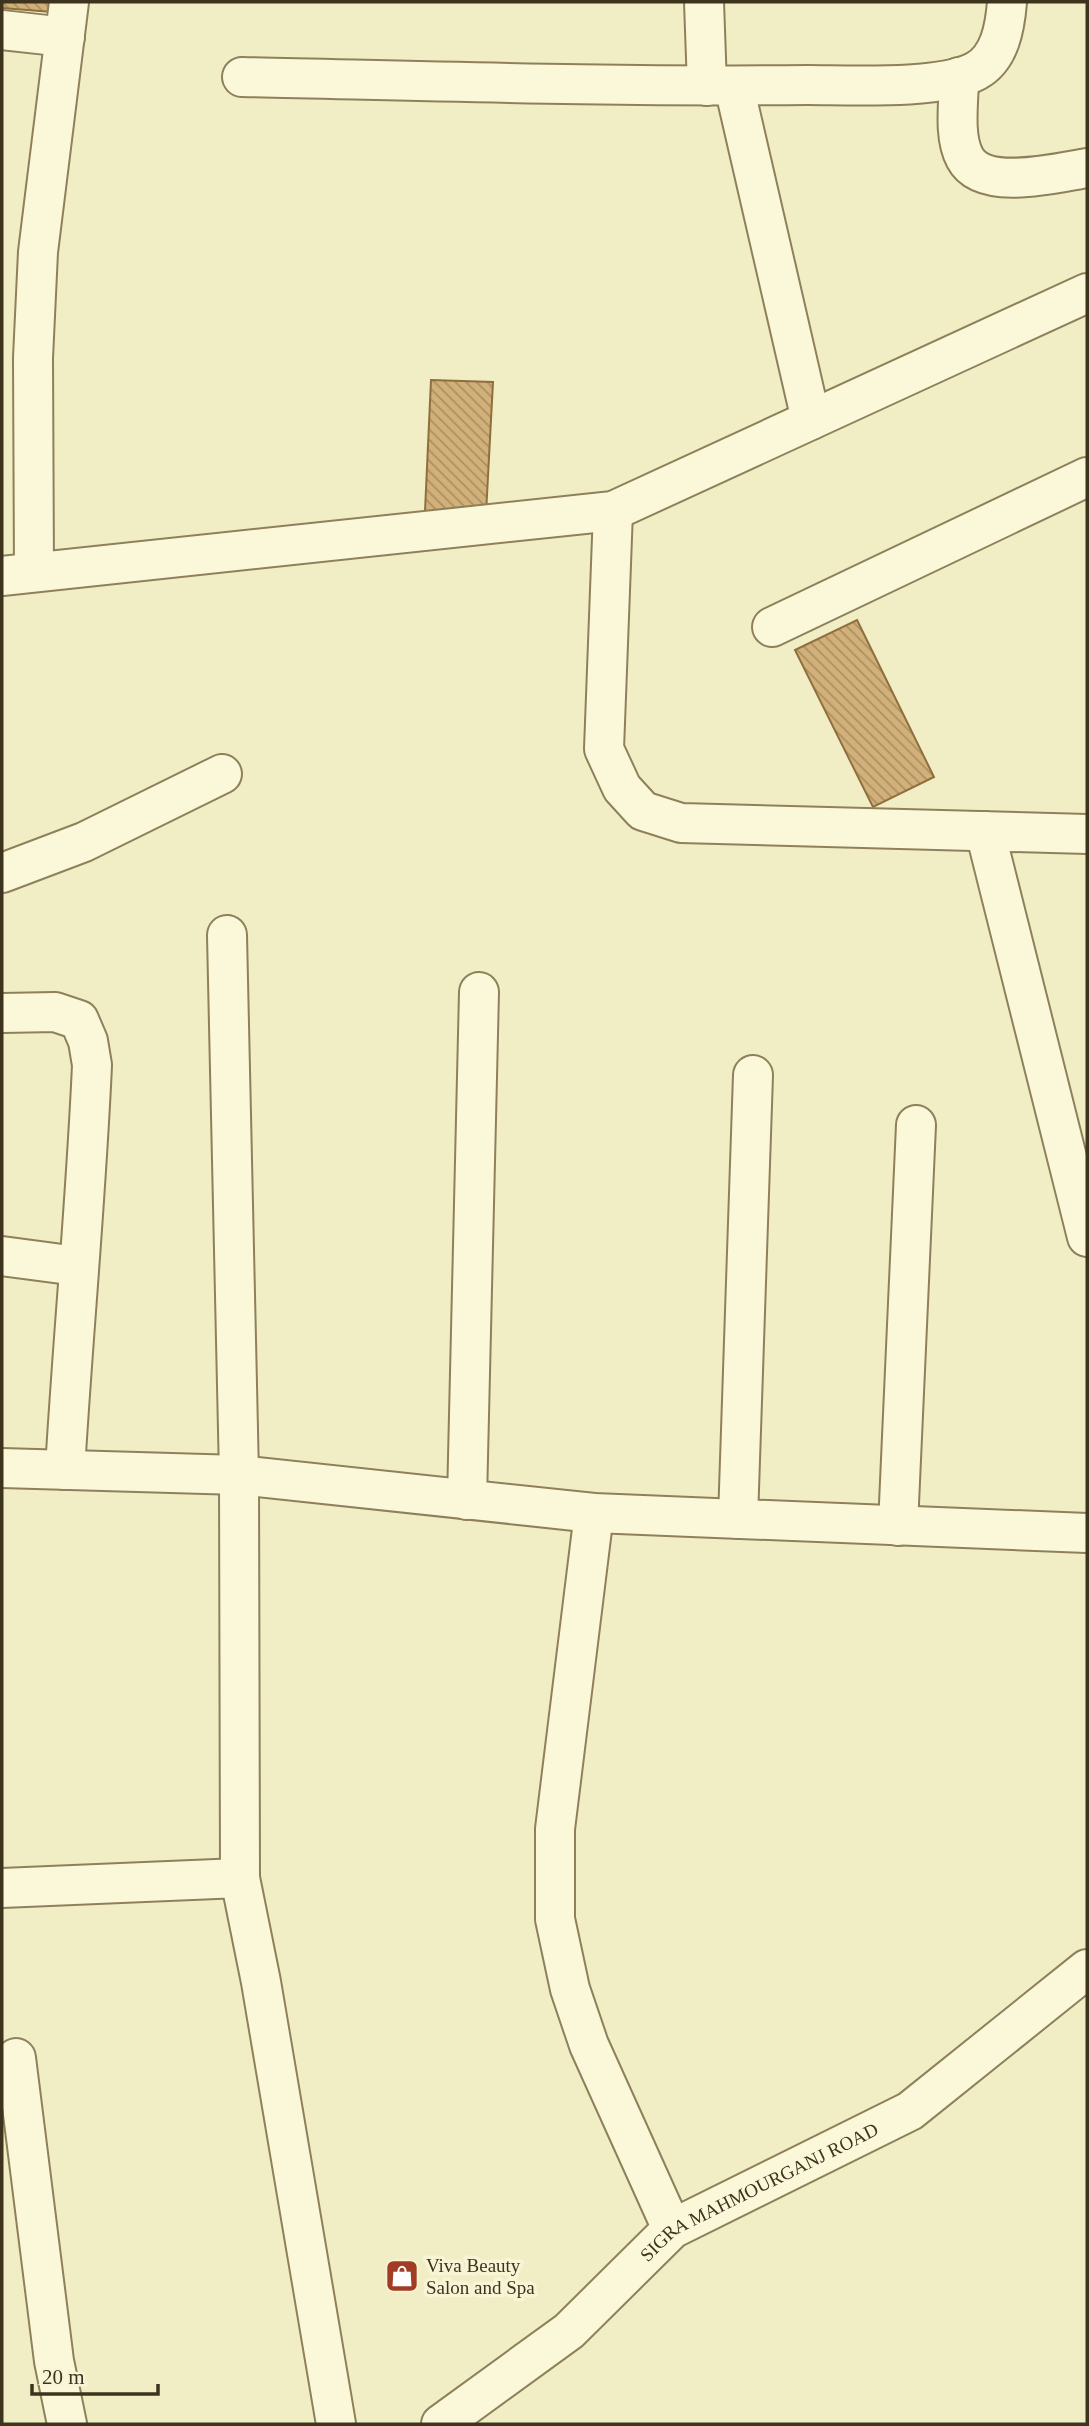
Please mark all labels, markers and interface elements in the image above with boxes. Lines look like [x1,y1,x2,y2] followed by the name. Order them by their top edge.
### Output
[636,2118,881,2265] street label: SIGRA MAHMOURGANJ ROAD
[426,2255,535,2298] place label: Viva Beauty Salon and Spa
[383,2257,421,2295] shop icon: Viva Beauty Salon and Spa
[32,2352,158,2396] scale bar
[42,2365,85,2389] text: 20 m

